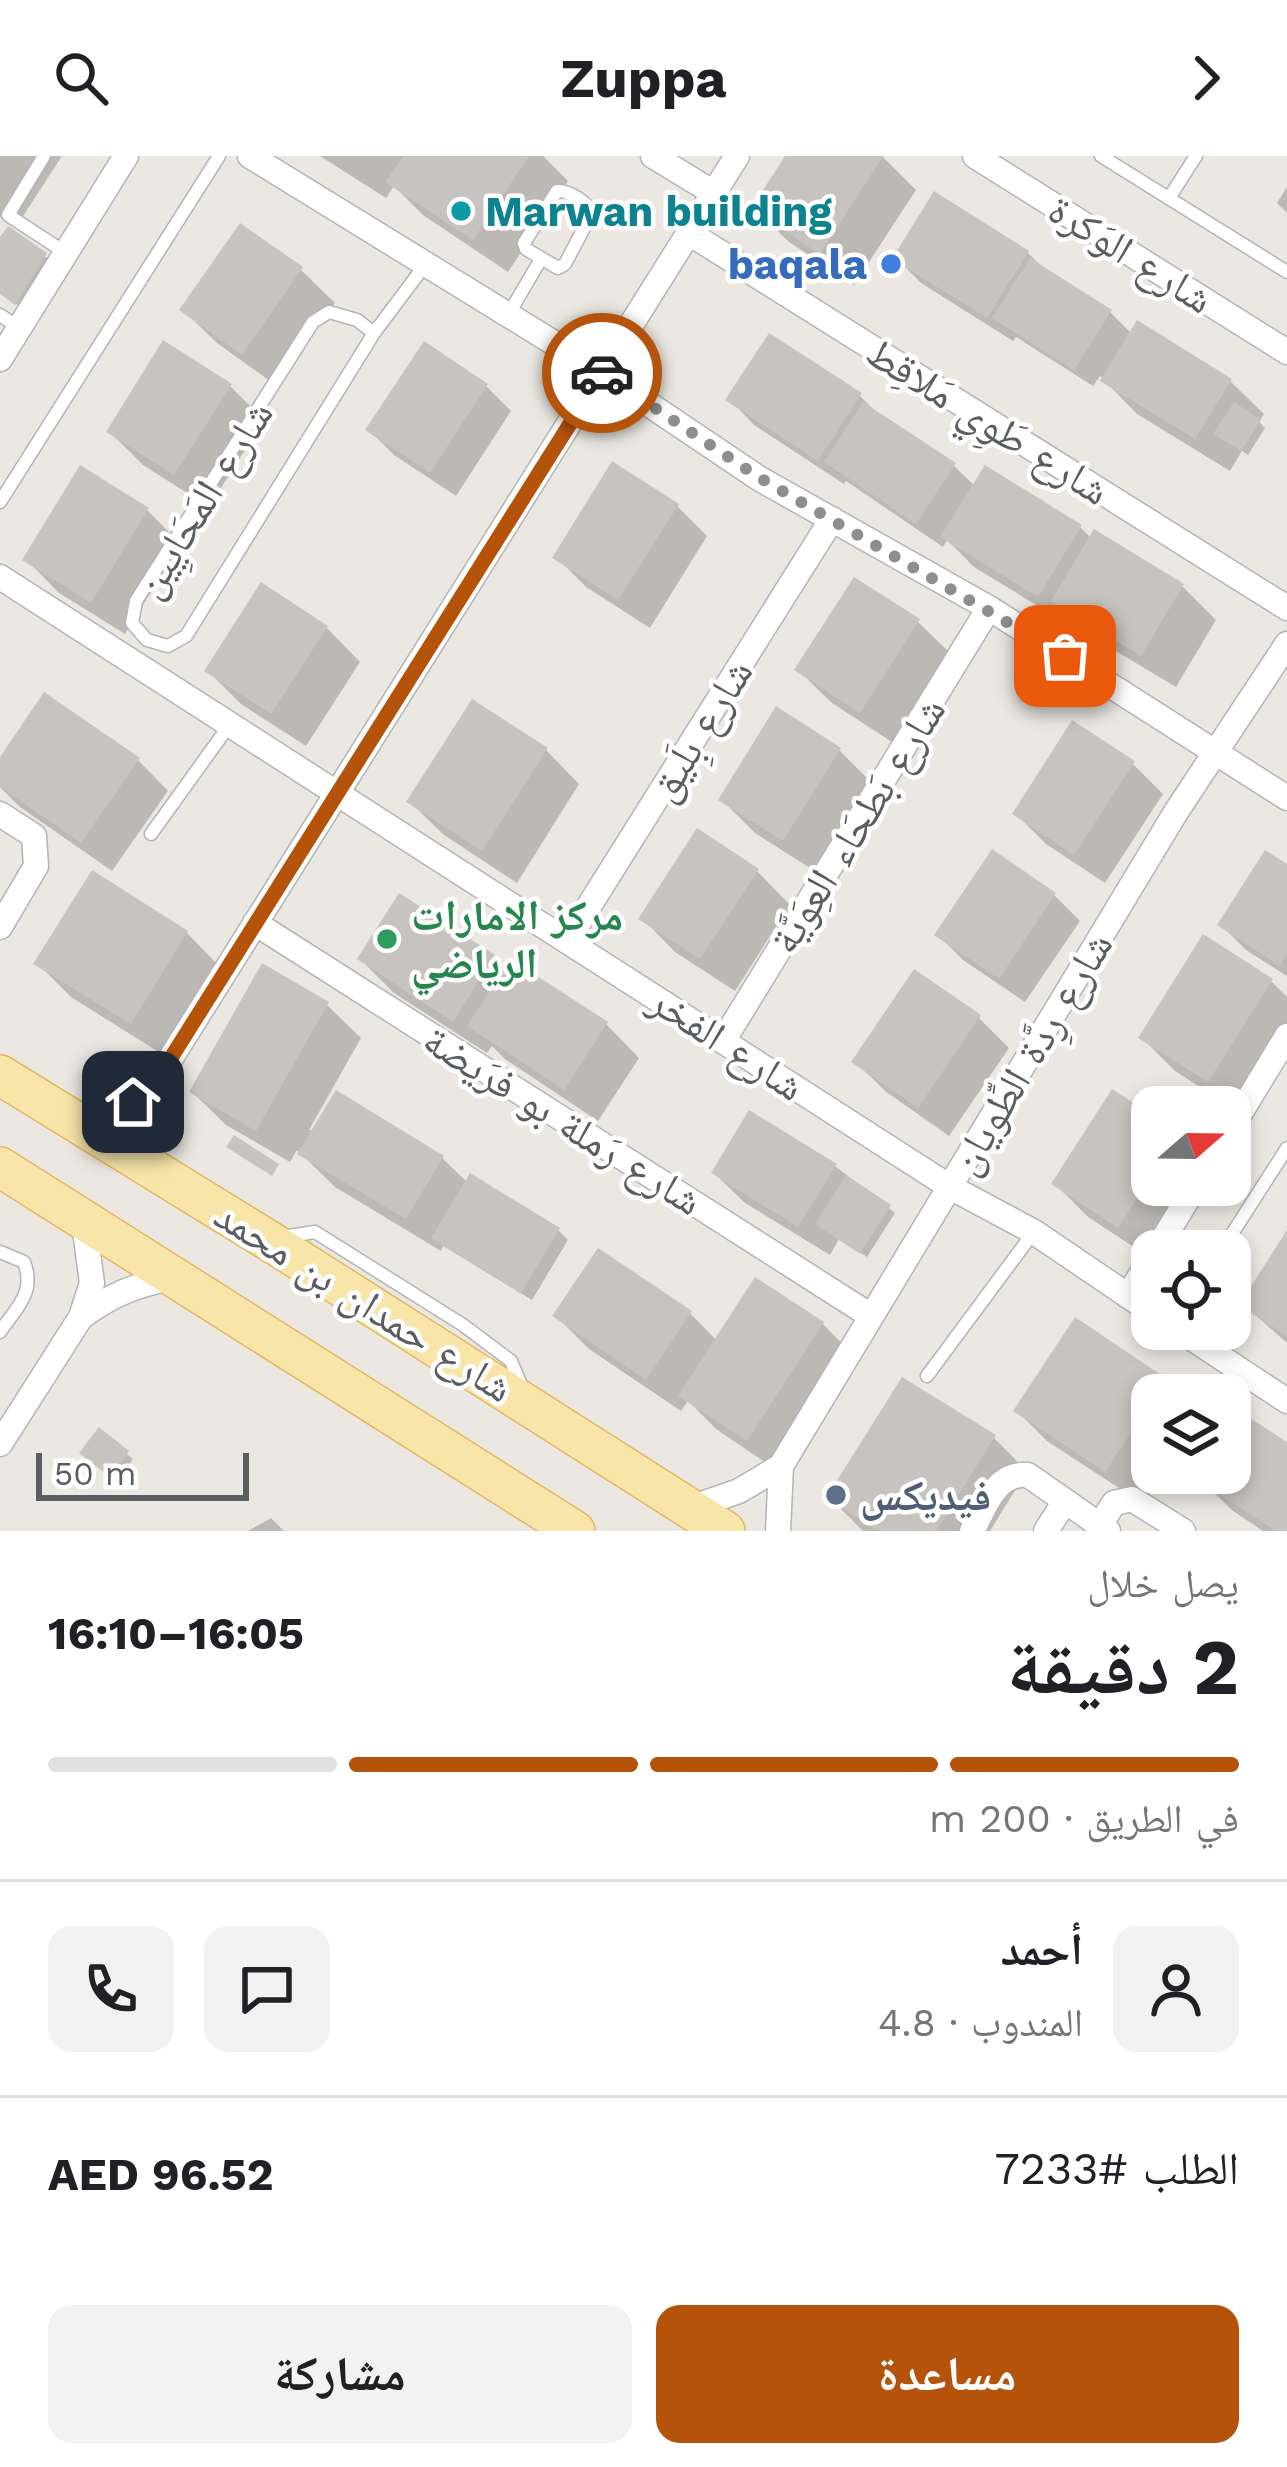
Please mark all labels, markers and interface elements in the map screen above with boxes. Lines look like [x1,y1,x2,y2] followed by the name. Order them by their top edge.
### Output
[48,45,114,111] icon: search
[1173,45,1239,111] icon: forward
[561,47,727,110] text: Zuppa
[1039,184,1222,325] street label: شارع الوَكرة
[485,187,832,236] place label: Marwan building
[448,198,474,224] marker: Marwan building
[728,240,868,289] place label: baqala
[878,251,904,277] marker: baqala
[542,313,662,433] courier
[853,327,1118,522] street label: شارع طَوِي مَلاقِط
[569,340,635,406] icon: car
[123,391,287,609] street label: شارع المَحَايِين
[1014,605,1116,707] pin
[1032,623,1098,689] icon: bag
[637,650,767,813] street label: شارع بِلَيق
[759,688,957,963] street label: شارع بَطحَاء العِوَيَّة
[411,891,623,996] place label: مركز الامارات الرياضي
[939,923,1128,1186] street label: شارع رِدَّة الطِّويان
[374,926,400,952] marker: مركز الامارات الرياضي
[639,974,813,1113] street label: شارع الفخر
[414,1015,711,1227] street label: شارع رَملة بو فرَيضة
[82,1051,184,1153] pin
[100,1069,166,1135] icon: home
[1131,1086,1251,1206] north arrow
[1131,1086,1251,1494] map controls
[205,1190,522,1414] street label: شارع حمدان بن محمد
[1131,1230,1251,1350] button: locate
[1131,1374,1251,1494] button: layers
[36,1447,249,1500] scale bar
[54,1454,136,1493] text: 50 m
[860,1471,991,1521] place label: فيديكس
[823,1482,849,1508] marker: فيديكس
[1087,1561,1239,1606] text: يصل خلال
[48,1607,304,1660] text: 16:05–16:10
[1006,1621,1239,1713] text: 2 دقيقة
[929,1796,1239,1841] text: في الطريق · 200 m
[1001,1923,1083,1976] text: أحمد
[48,1926,174,2052] button: phone
[204,1926,330,2052] button: chat
[1113,1926,1239,2052] button: person
[878,2000,1083,2045] text: المندوب · 4.8
[995,2142,1239,2195] text: الطلب #7233
[48,2148,274,2201] text: AED 96.52
[48,2305,632,2443] button: مشاركة
[656,2305,1239,2443] button: مساعدة

